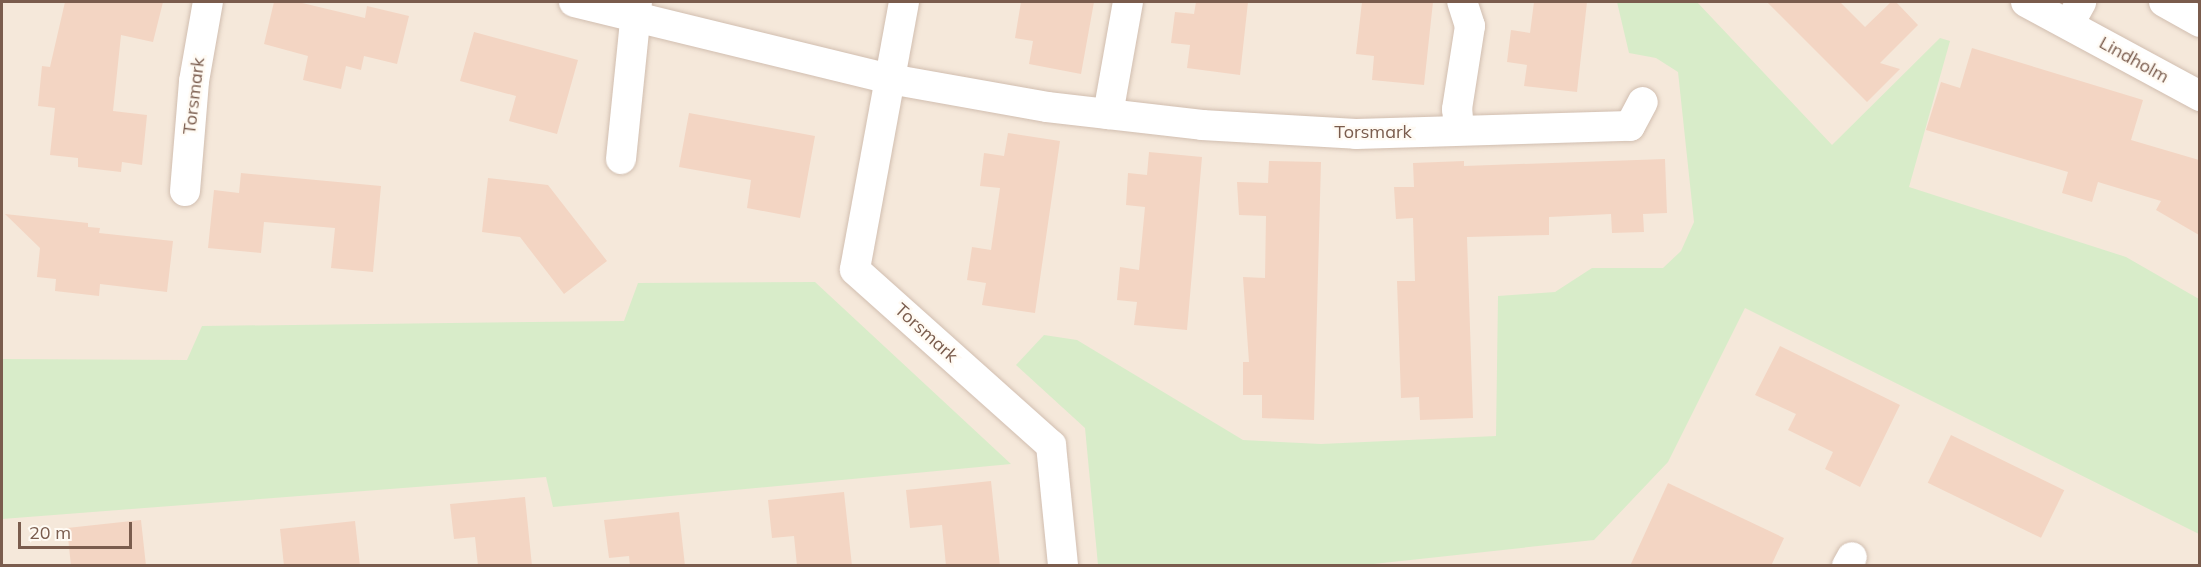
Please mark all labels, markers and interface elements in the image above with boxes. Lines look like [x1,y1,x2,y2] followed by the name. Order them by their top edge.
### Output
[2095,32,2173,88] street label: Lindholm
[179,56,209,136] street label: Torsmark
[1334,121,1412,143] street label: Torsmark
[890,299,962,367] street label: Torsmark
[21,510,135,548] scale bar
[29,521,71,544] text: 20 m

